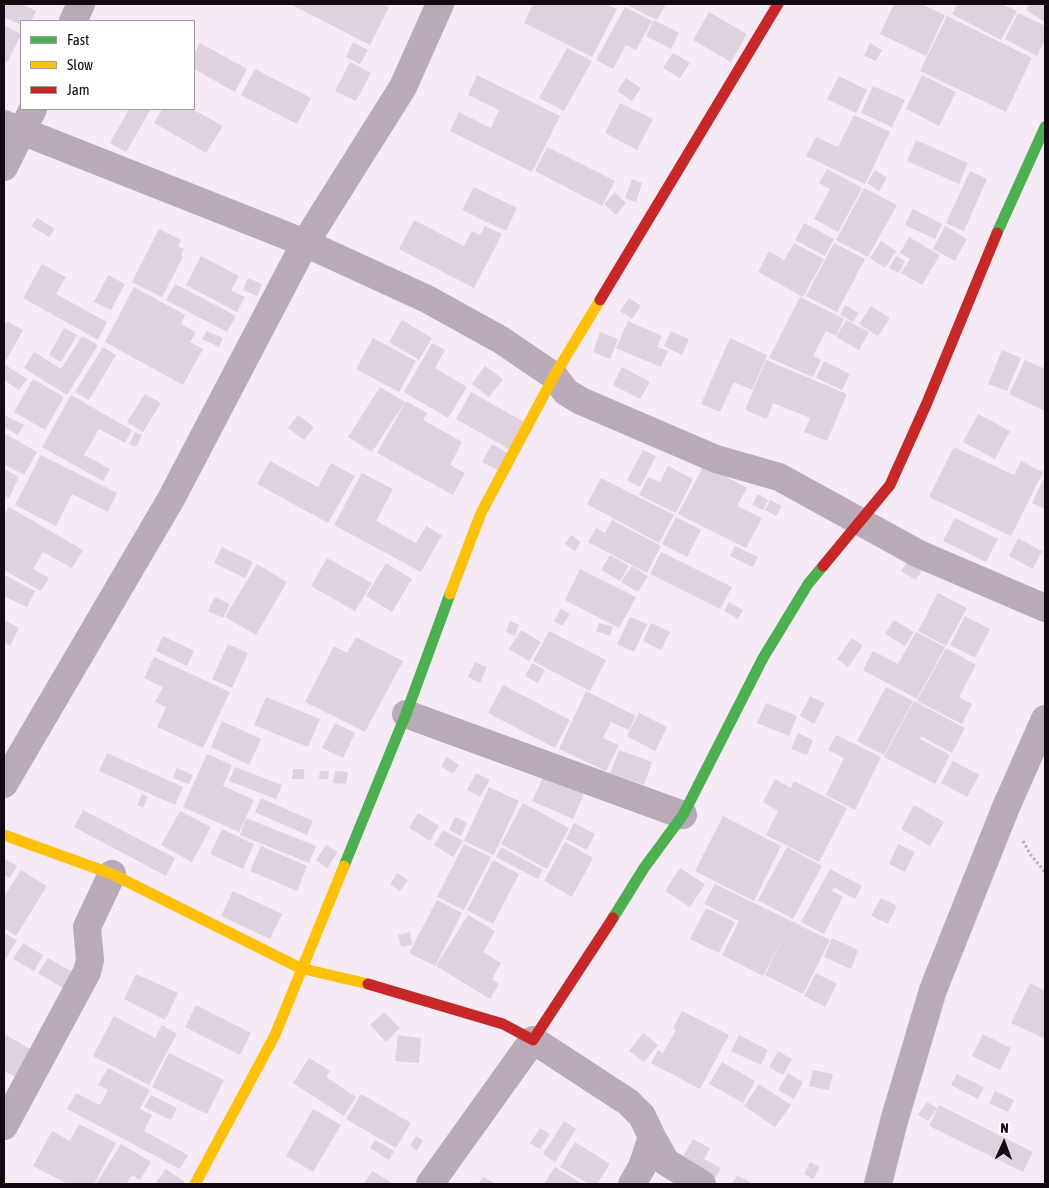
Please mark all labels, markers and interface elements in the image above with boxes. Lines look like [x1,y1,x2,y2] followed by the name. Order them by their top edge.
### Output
[20,20,195,110] legend
[67,31,89,48] text: Fast
[67,56,93,73] text: Slow
[67,81,90,98] text: Jam
[979,1118,1029,1168] north arrow
[1000,1120,1009,1136] text: N

